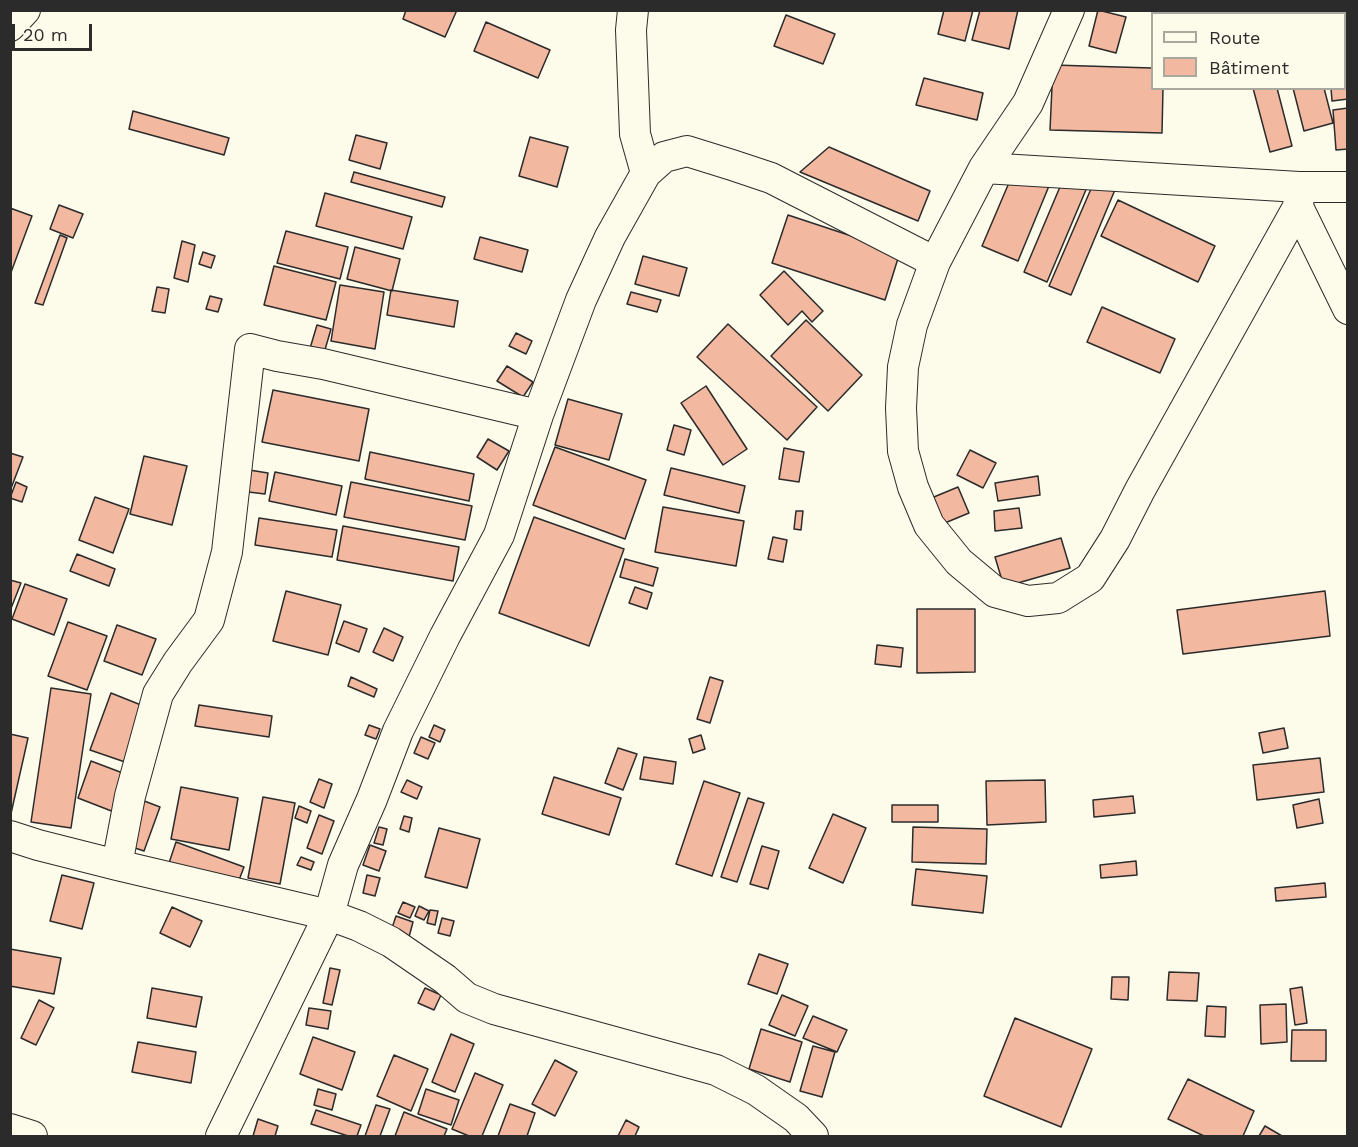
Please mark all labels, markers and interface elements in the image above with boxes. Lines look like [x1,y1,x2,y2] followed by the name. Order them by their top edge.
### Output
[15,12,94,50] scale bar
[1151,12,1346,90] legend
[23,24,68,45] text: 20 m
[1209,27,1261,48] text: Route
[1209,57,1289,78] text: Bâtiment

